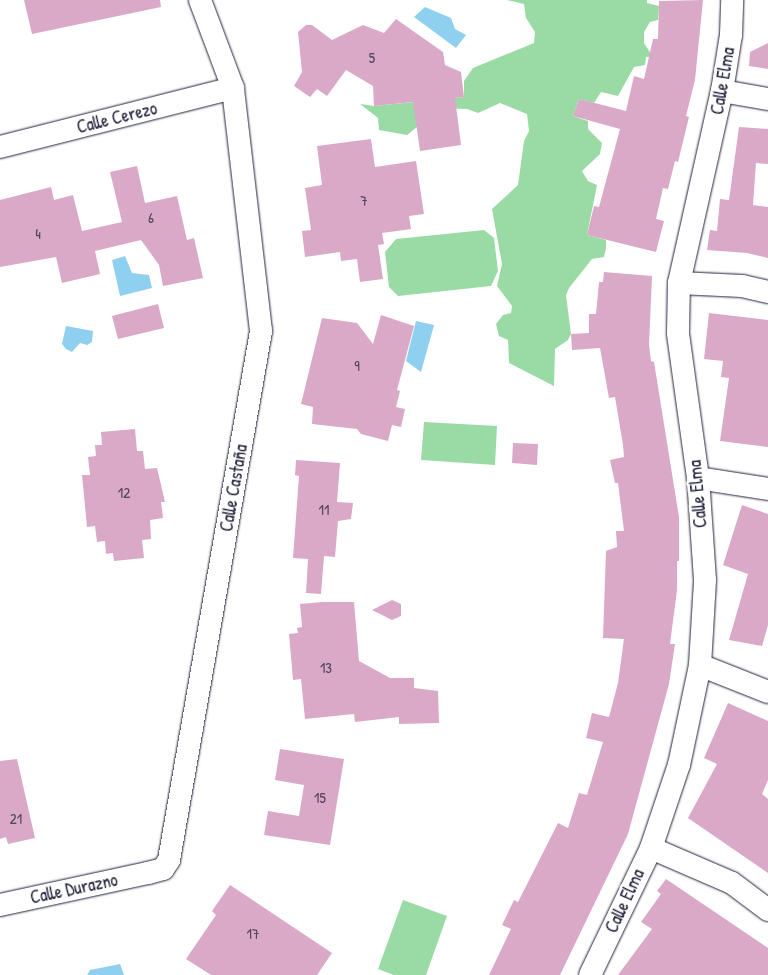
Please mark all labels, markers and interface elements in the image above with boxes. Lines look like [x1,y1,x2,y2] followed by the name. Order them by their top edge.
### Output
[706,46,740,116] street label: Calle Elma
[369,49,375,67] house number: 5
[75,98,159,138] street label: Calle Cerezo
[360,192,368,210] house number: 7
[148,209,154,227] house number: 6
[35,225,41,243] house number: 4
[354,357,360,375] house number: 9
[216,443,252,533] street label: Calle Castaña
[684,459,712,529] street label: Calle Elma
[118,484,130,502] house number: 12
[319,501,329,519] house number: 11
[320,659,332,677] house number: 13
[314,789,326,807] house number: 15
[10,810,22,828] house number: 21
[601,866,649,936] street label: Calle Elma
[28,869,120,909] street label: Calle Durazno
[247,925,259,943] house number: 17

